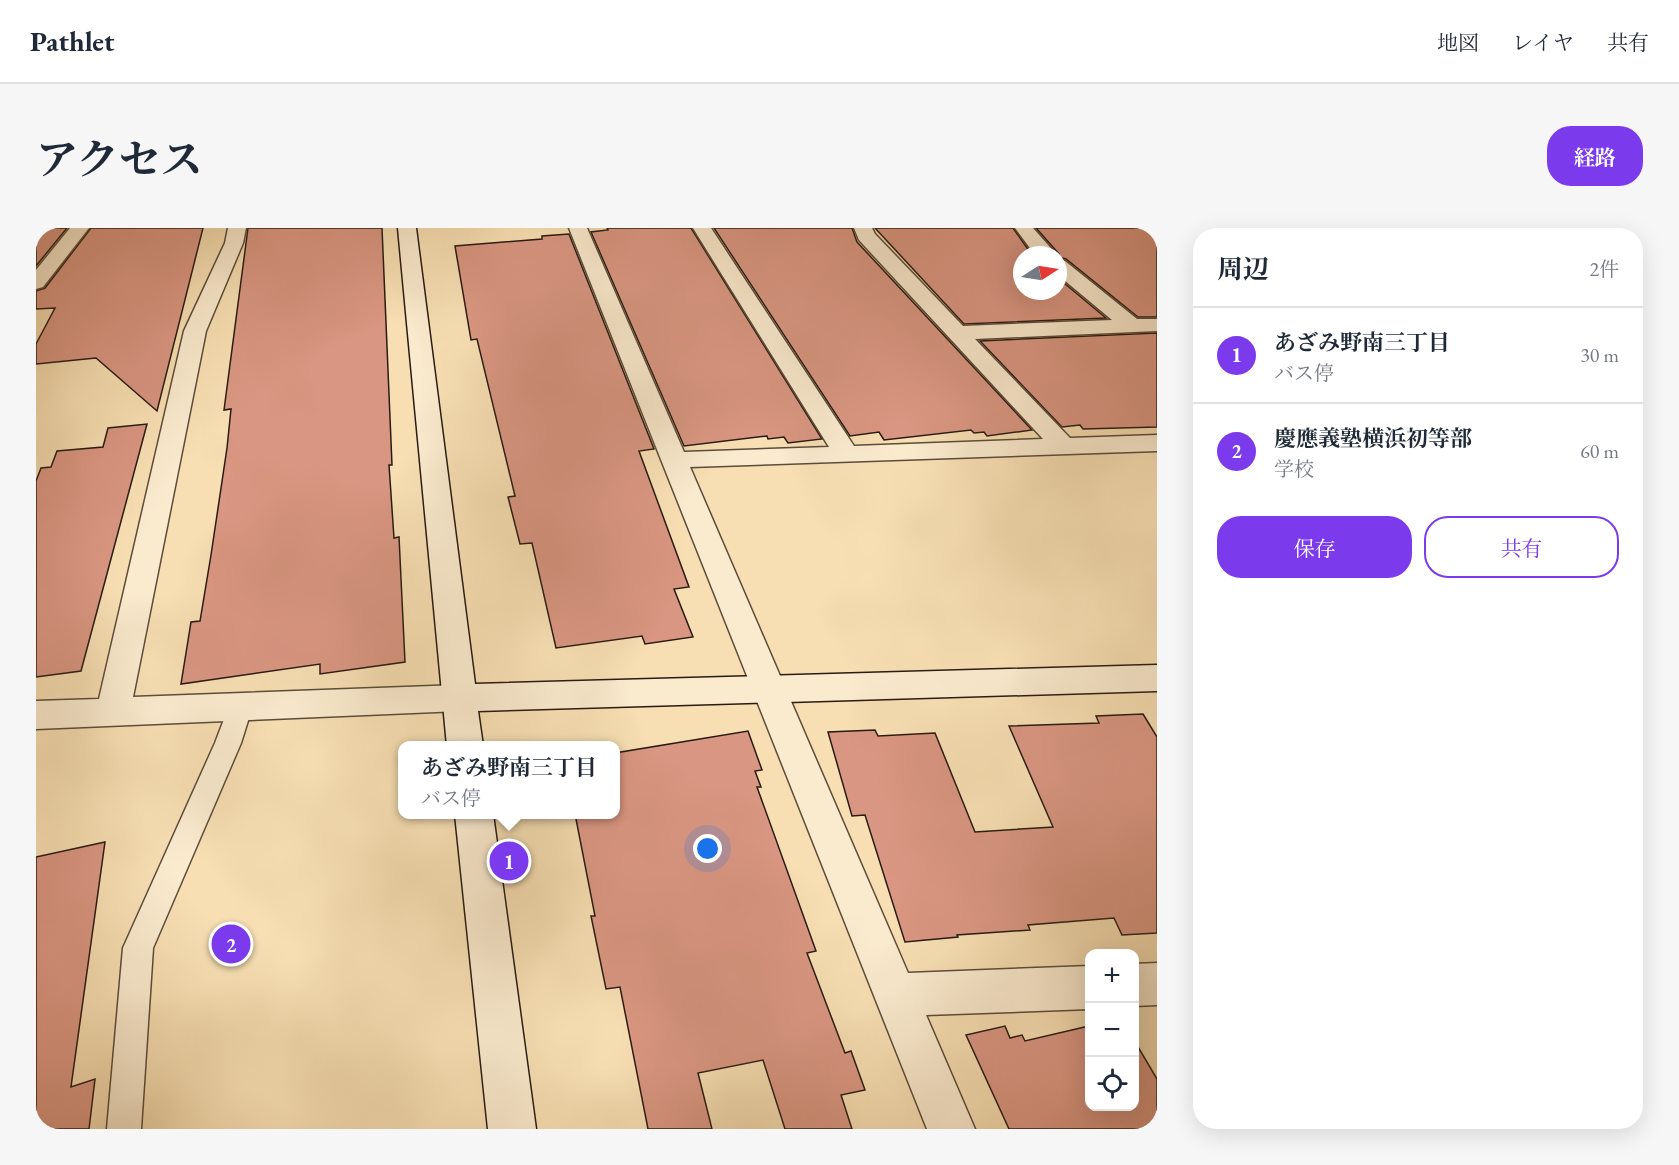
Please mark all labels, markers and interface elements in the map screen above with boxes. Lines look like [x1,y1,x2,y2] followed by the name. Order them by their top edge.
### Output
[30,23,114,59] text: Pathlet
[1437,29,1479,56] text: 地図
[1512,29,1574,56] text: レイヤ
[1607,29,1649,56] text: 共有
[1547,126,1643,186] button: 経路
[36,132,203,187] text: アクセス
[1013,246,1067,300] north arrow
[1217,252,1269,286] text: 周辺
[1589,256,1619,282] text: 2件
[1274,328,1450,357] text: あざみ野南三丁目
[1231,342,1242,368] text: 1
[1580,342,1619,368] text: 30 m
[1274,360,1334,386] text: バス停
[1274,424,1472,453] text: 慶應義塾横浜初等部
[1231,438,1242,464] text: 2
[1580,438,1619,464] text: 60 m
[1274,456,1314,482] text: 学校
[1217,516,1412,578] button: 保存
[1424,516,1619,578] button: 共有
[398,741,620,819] popup
[421,753,597,782] text: あざみ野南三丁目
[421,785,481,811] text: バス停
[693,834,722,863] your location
[490,838,528,884] pin: 1
[212,922,250,966] pin: 2
[1085,949,1139,1111] map controls
[1085,949,1139,1003] button: +
[1085,1003,1139,1057] button: −
[1085,1057,1139,1111] button: locate

